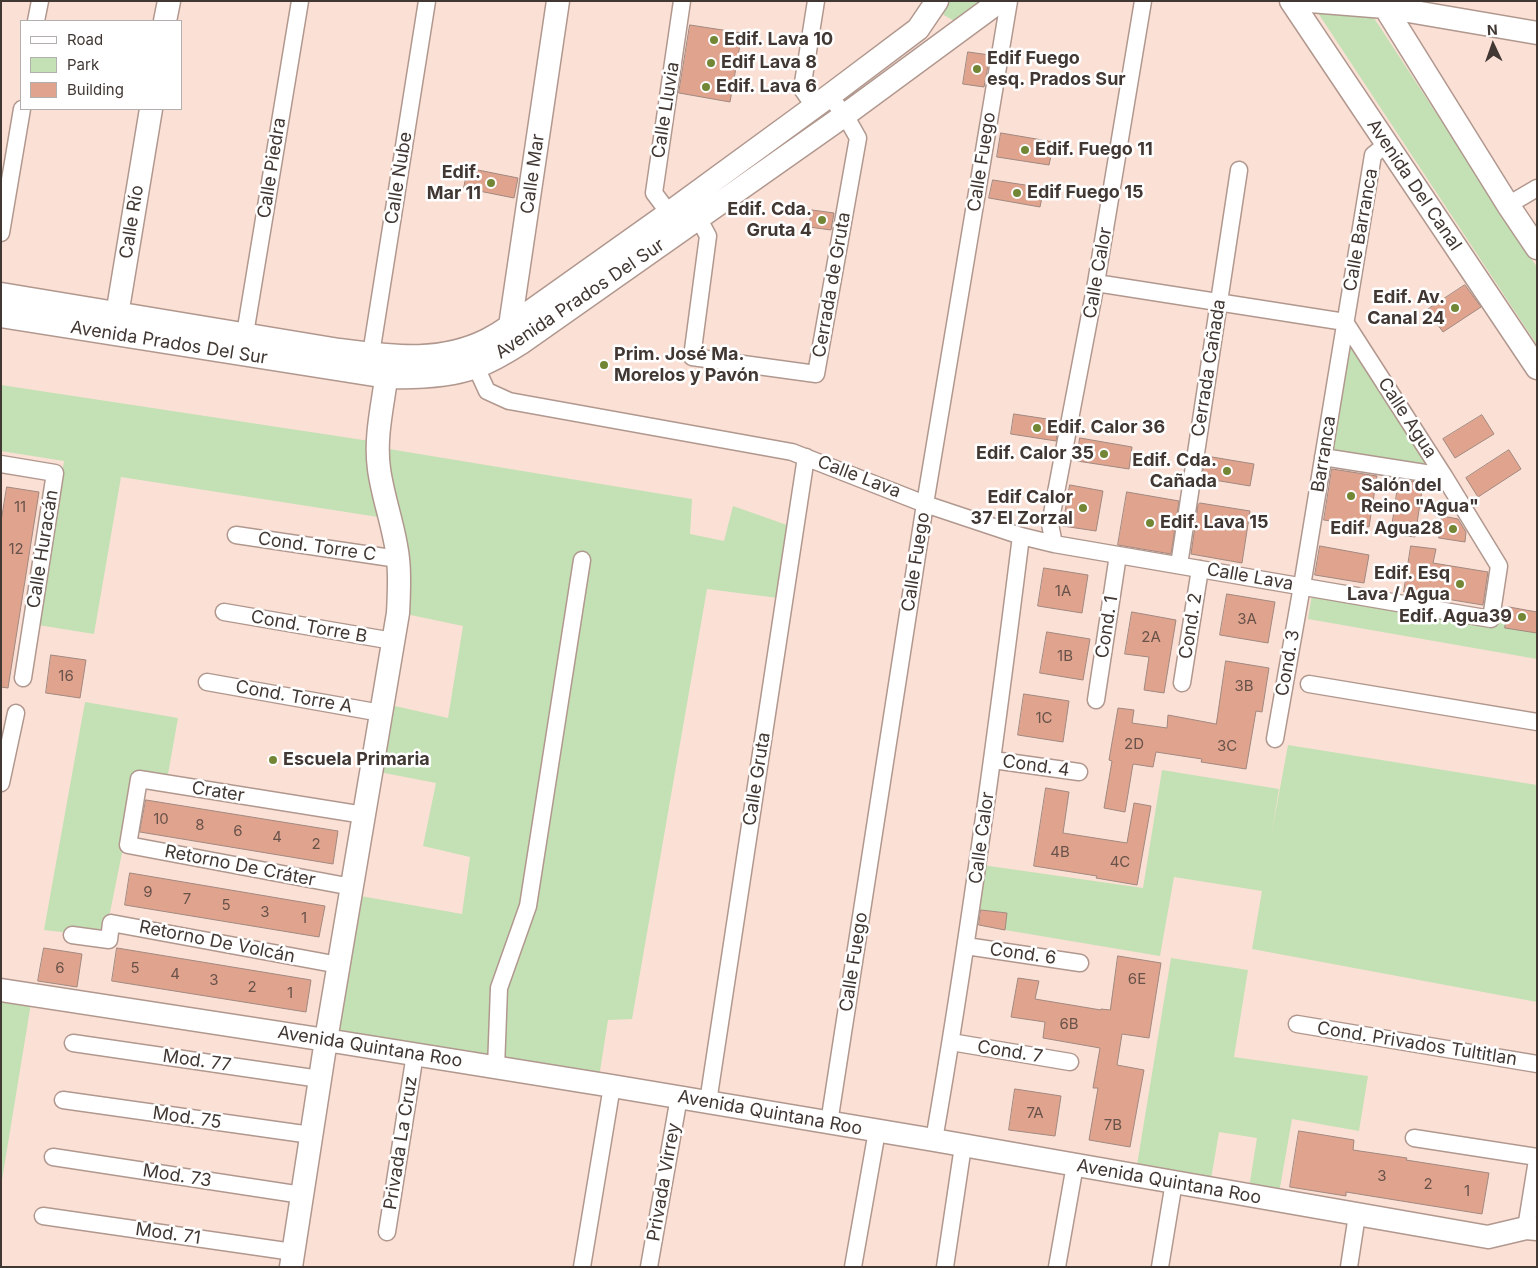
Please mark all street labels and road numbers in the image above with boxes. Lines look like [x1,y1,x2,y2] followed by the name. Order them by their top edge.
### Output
[648,60,684,160] street label: Calle Lluvia
[963,111,1001,213] street label: Calle Fuego
[1362,115,1466,255] street label: Avenida Del Canal
[253,116,291,220] street label: Calle Piedra
[381,130,417,226] street label: Calle Nube
[517,133,549,215] street label: Calle Mar
[1340,167,1382,293] street label: Calle Barranca
[116,184,148,260] street label: Calle Río
[809,211,855,359] street label: Cerrada de Gruta
[1079,225,1117,321] street label: Calle Calor
[491,234,669,364] street label: Avenida Prados Del Sur
[1187,298,1231,438] street label: Cerrada Cañada
[69,317,269,369] street label: Avenida Prados Del Sur
[1373,374,1441,462] street label: Calle Agua
[1307,414,1341,494] street label: Barranca
[814,451,904,503] street label: Calle Lava
[23,488,63,610] street label: Calle Huracán
[897,511,935,613] street label: Calle Fuego
[257,528,377,566] street label: Cond. Torre C
[1205,559,1295,595] street label: Calle Lava
[1175,591,1207,661] street label: Cond. 2
[1091,594,1123,660] street label: Cond. 1
[249,606,369,648] street label: Cond. Torre B
[1272,628,1304,698] street label: Cond. 3
[234,676,354,718] street label: Cond. Torre A
[739,731,775,827] street label: Calle Gruta
[1001,751,1071,781] street label: Cond. 4
[190,777,246,807] street label: Crater
[965,791,999,885] street label: Calle Calor
[163,841,317,891] street label: Retorno De Cráter
[835,911,873,1013] street label: Calle Fuego
[137,916,297,968] street label: Retorno De Volcán
[988,939,1058,969] street label: Cond. 6
[1316,1018,1518,1070] street label: Cond. Privados Tultitlan
[276,1022,464,1072] street label: Avenida Quintana Roo
[976,1036,1044,1068] street label: Cond. 7
[161,1046,233,1076] street label: Mod. 77
[380,1075,422,1211] street label: Privada La Cruz
[676,1086,864,1140] street label: Avenida Quintana Roo
[151,1102,223,1134] street label: Mod. 75
[643,1121,685,1243] street label: Privada Virrey
[1075,1155,1263,1209] street label: Avenida Quintana Roo
[141,1160,213,1192] street label: Mod. 73
[134,1219,202,1249] street label: Mod. 71

